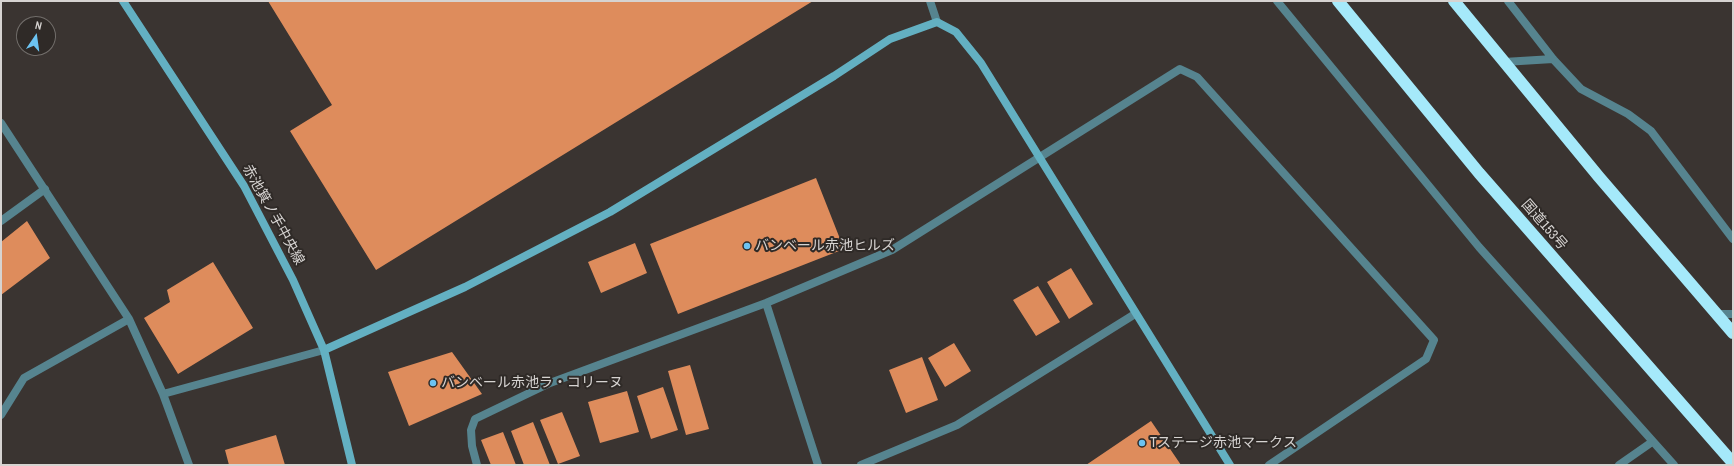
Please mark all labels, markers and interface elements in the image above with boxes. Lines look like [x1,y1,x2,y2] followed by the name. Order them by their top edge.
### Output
[16,16,56,56] north arrow
[34,18,43,33] text: N
[239,162,307,268] street label: 赤池箕ノ手中央線
[1518,196,1570,254] street label: 国道153号
[755,238,895,254] place label: バンベール赤池ヒルズ
[742,241,752,251] marker: バンベール赤池ヒルズ
[441,375,623,391] place label: バンベール赤池ラ・コリーヌ
[428,378,438,388] marker: バンベール赤池ラ・コリーヌ
[1150,435,1297,451] place label: Tステージ赤池マークス
[1137,438,1147,448] marker: Tステージ赤池マークス

